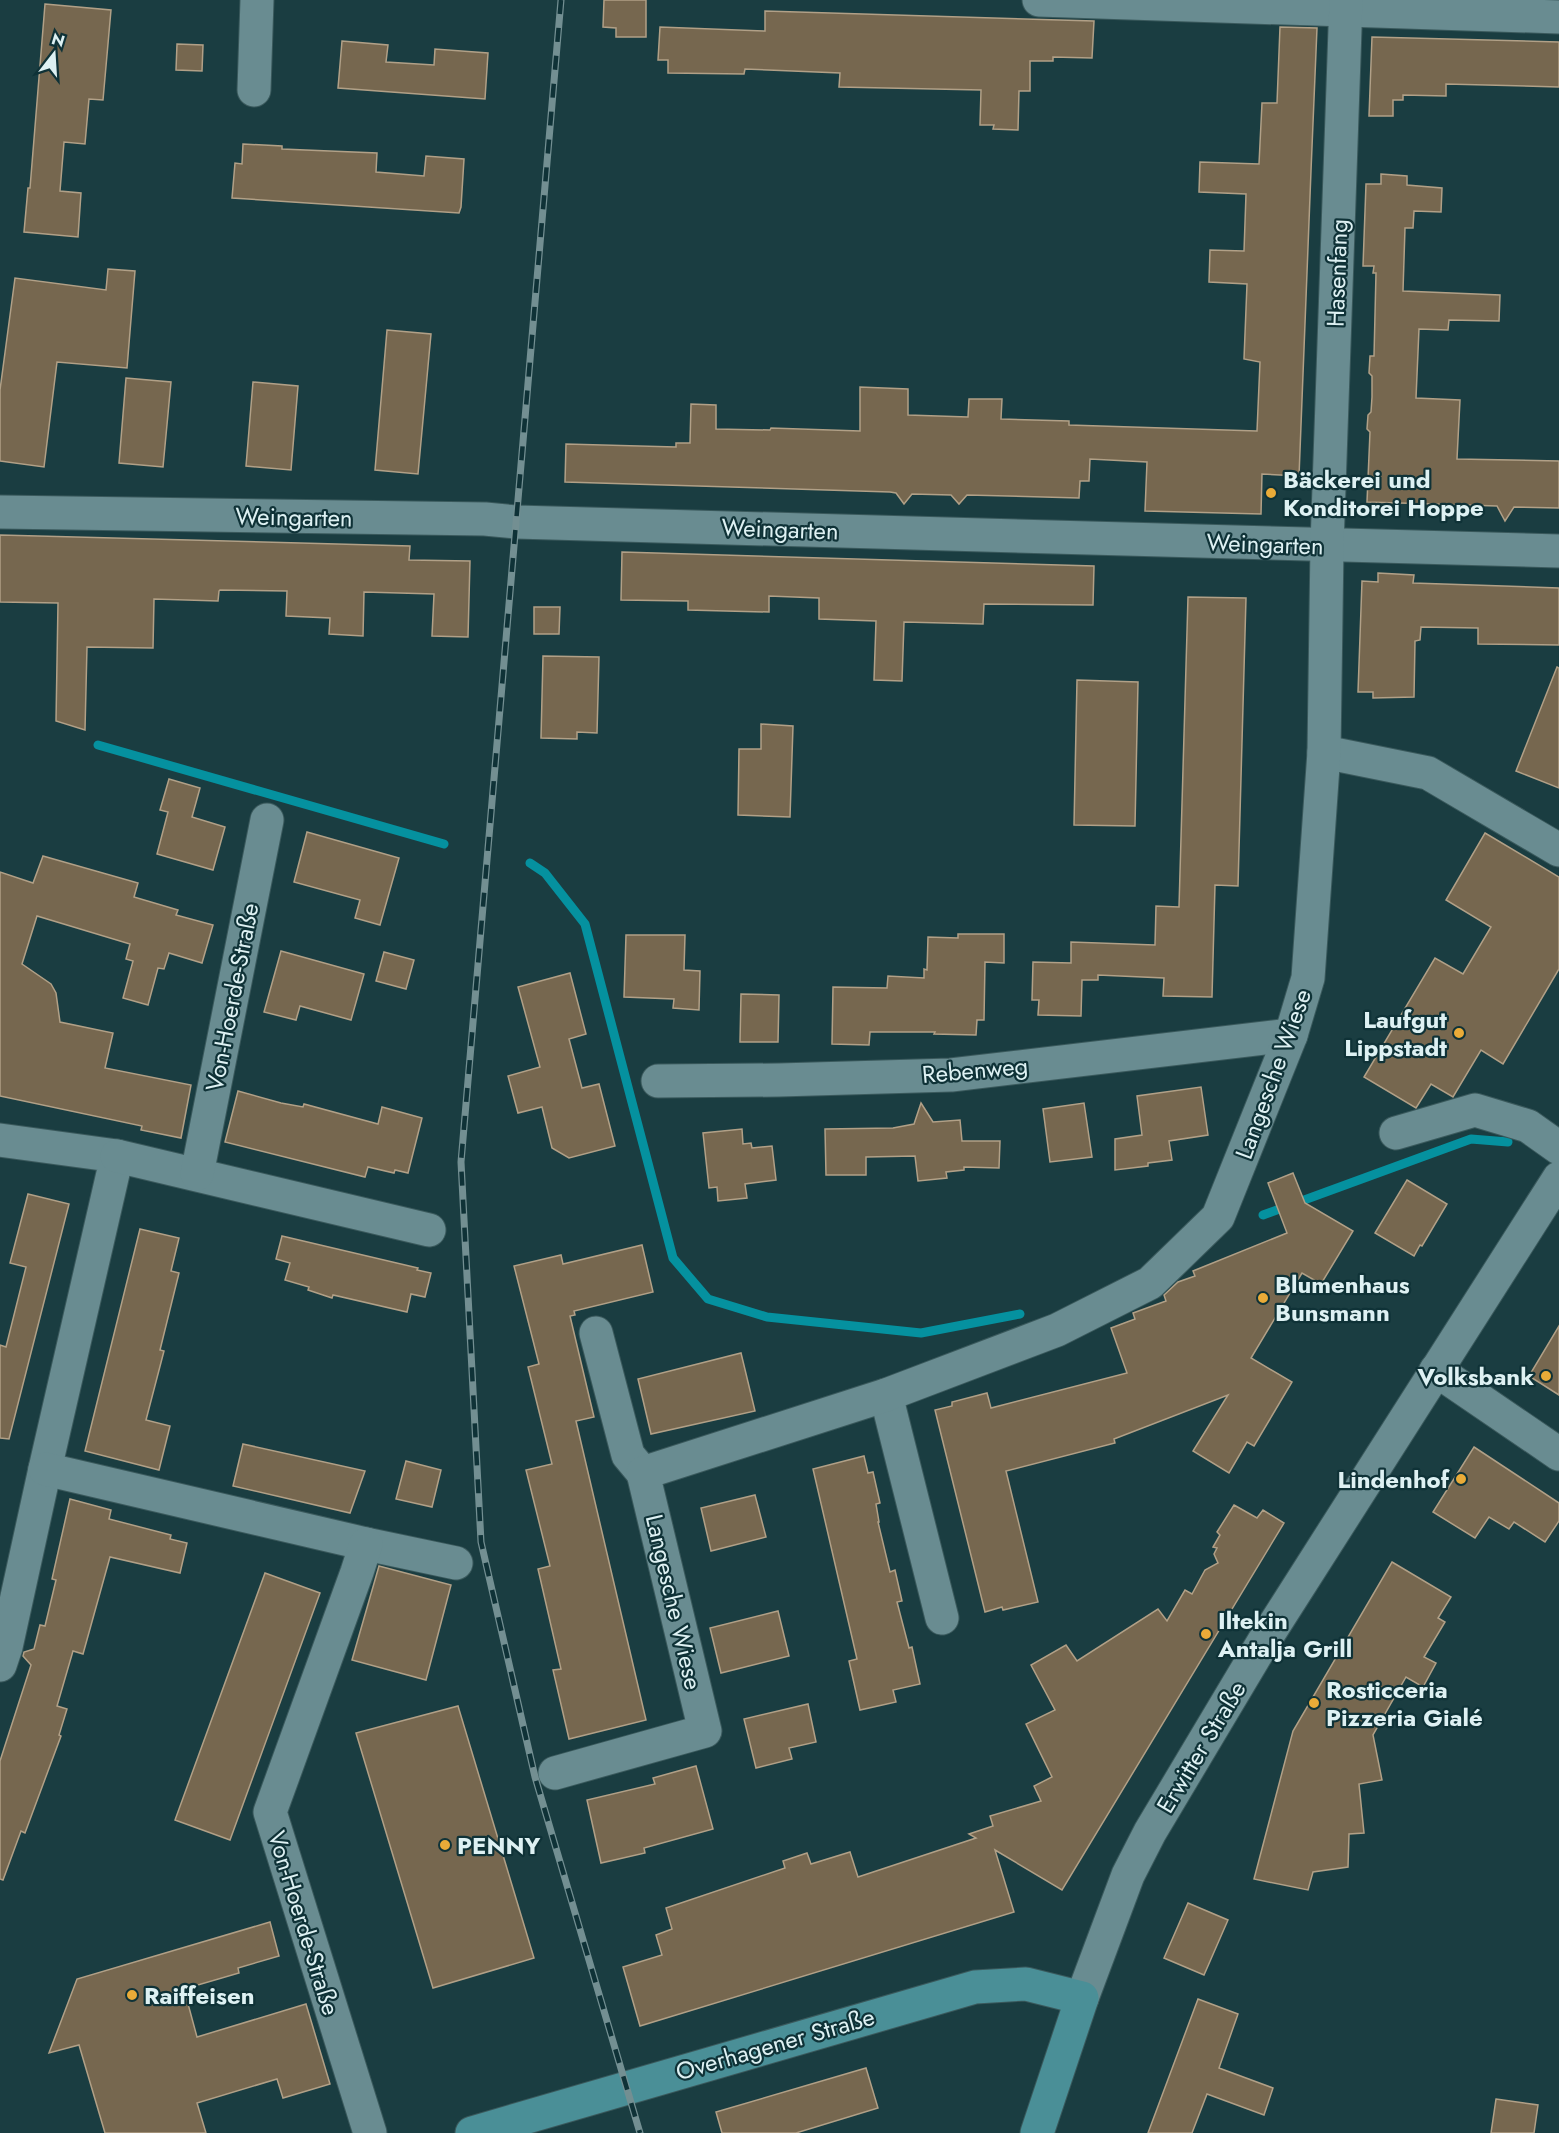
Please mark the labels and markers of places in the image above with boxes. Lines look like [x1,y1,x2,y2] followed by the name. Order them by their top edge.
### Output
[1283,462,1484,525] place label: Bäckerei und Konditorei Hoppe
[1264,486,1278,500] marker: Bäckerei und Konditorei Hoppe
[1344,1002,1447,1065] place label: Laufgut Lippstadt
[1452,1026,1466,1040] marker: Laufgut Lippstadt
[1275,1267,1410,1330] place label: Blumenhaus Bunsmann
[1256,1291,1270,1305] marker: Blumenhaus Bunsmann
[1416,1359,1534,1394] place label: Volksbank
[1539,1369,1553,1383] marker: Volksbank
[1337,1462,1451,1497] place label: Lindenhof
[1454,1472,1468,1486] marker: Lindenhof
[1217,1603,1352,1666] place label: Iltekin Antalja Grill
[1199,1627,1213,1641] marker: Iltekin Antalja Grill
[1326,1672,1483,1735] place label: Rosticceria Pizzeria Gialé
[1307,1696,1321,1710] marker: Rosticceria Pizzeria Gialé
[457,1828,541,1863] place label: PENNY
[438,1838,452,1852] marker: PENNY
[144,1978,254,2013] place label: Raiffeisen
[125,1988,139,2002] marker: Raiffeisen

